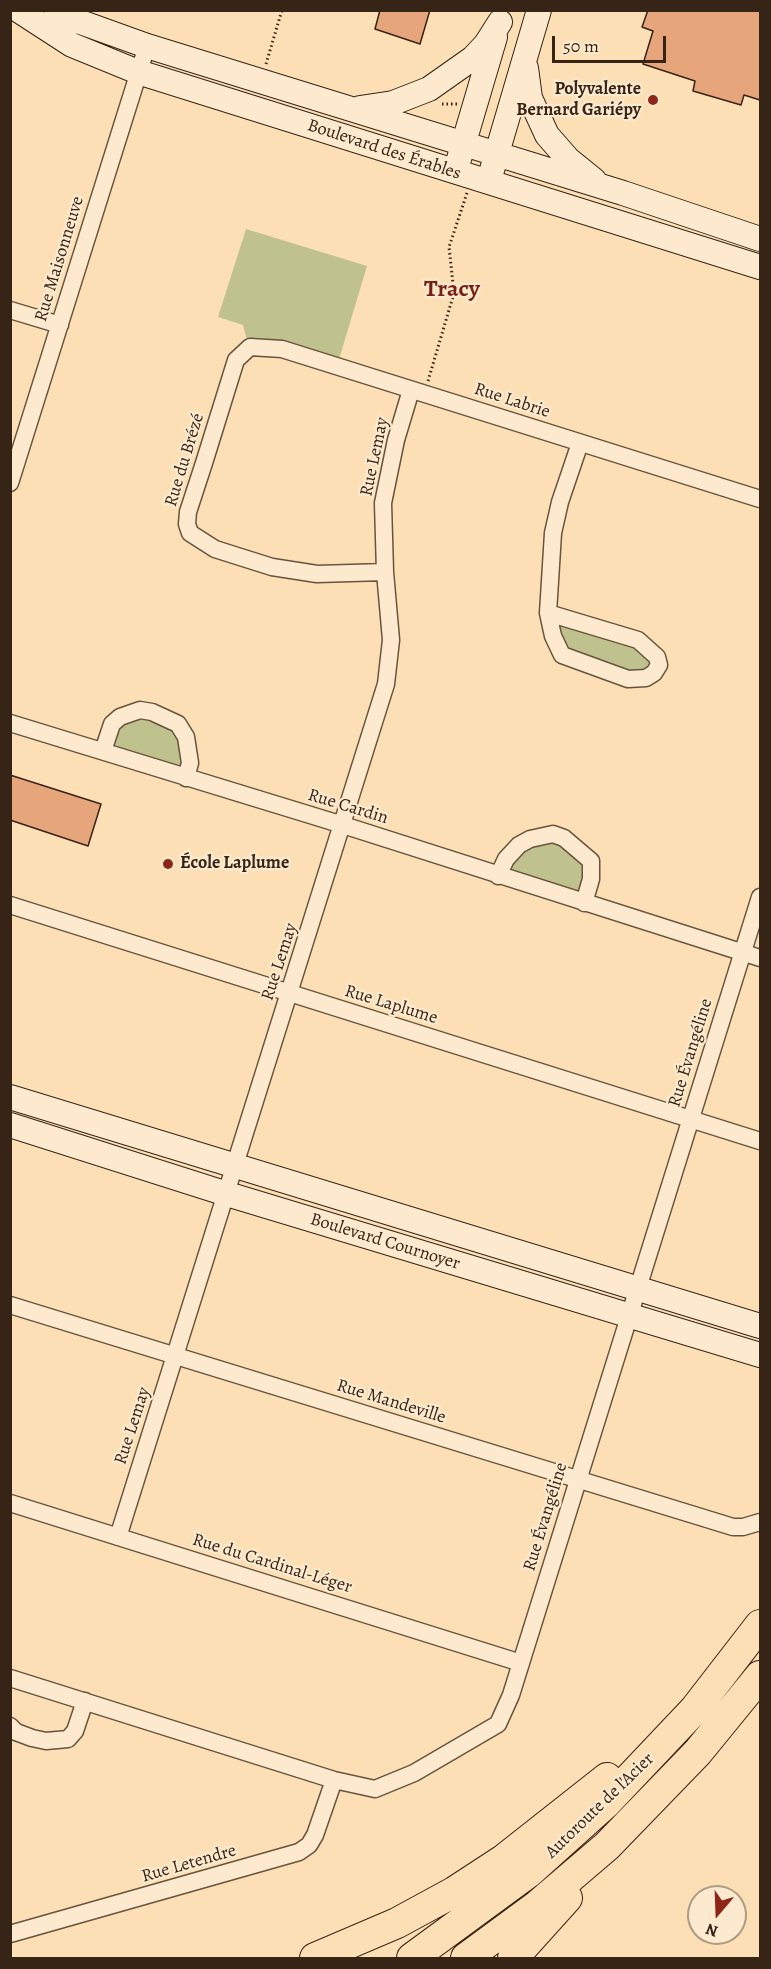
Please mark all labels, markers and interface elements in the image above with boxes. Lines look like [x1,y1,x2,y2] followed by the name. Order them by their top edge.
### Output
[555,24,669,62] scale bar
[563,34,599,58] text: 50 m
[516,79,641,122] place label: Polyvalente Bernard Gariépy
[646,93,660,107] marker: Polyvalente Bernard Gariépy
[304,115,464,185] street label: Boulevard des Érables
[31,194,89,324] street label: Rue Maisonneuve
[424,276,480,304] district label: Tracy
[471,379,553,423] street label: Rue Labrie
[161,411,209,509] street label: Rue du Brézé
[356,416,394,498] street label: Rue Lemay
[305,785,391,829] street label: Rue Cardin
[180,853,289,875] place label: École Laplume
[161,857,175,871] marker: École Laplume
[257,921,303,1003] street label: Rue Lemay
[342,981,440,1029] street label: Rue Laplume
[664,996,718,1110] street label: Rue Évangéline
[307,1209,463,1275] street label: Boulevard Cournoyer
[334,1375,448,1429] street label: Rue Mandeville
[110,1385,156,1467] street label: Rue Lemay
[519,1460,573,1574] street label: Rue Évangéline
[190,1529,354,1599] street label: Rue du Cardinal-Léger
[541,1749,659,1863] street label: Autoroute de l'Acier
[139,1840,239,1888] street label: Rue Letendre
[687,1885,747,1945] north arrow
[703,1918,721,1942] text: N

